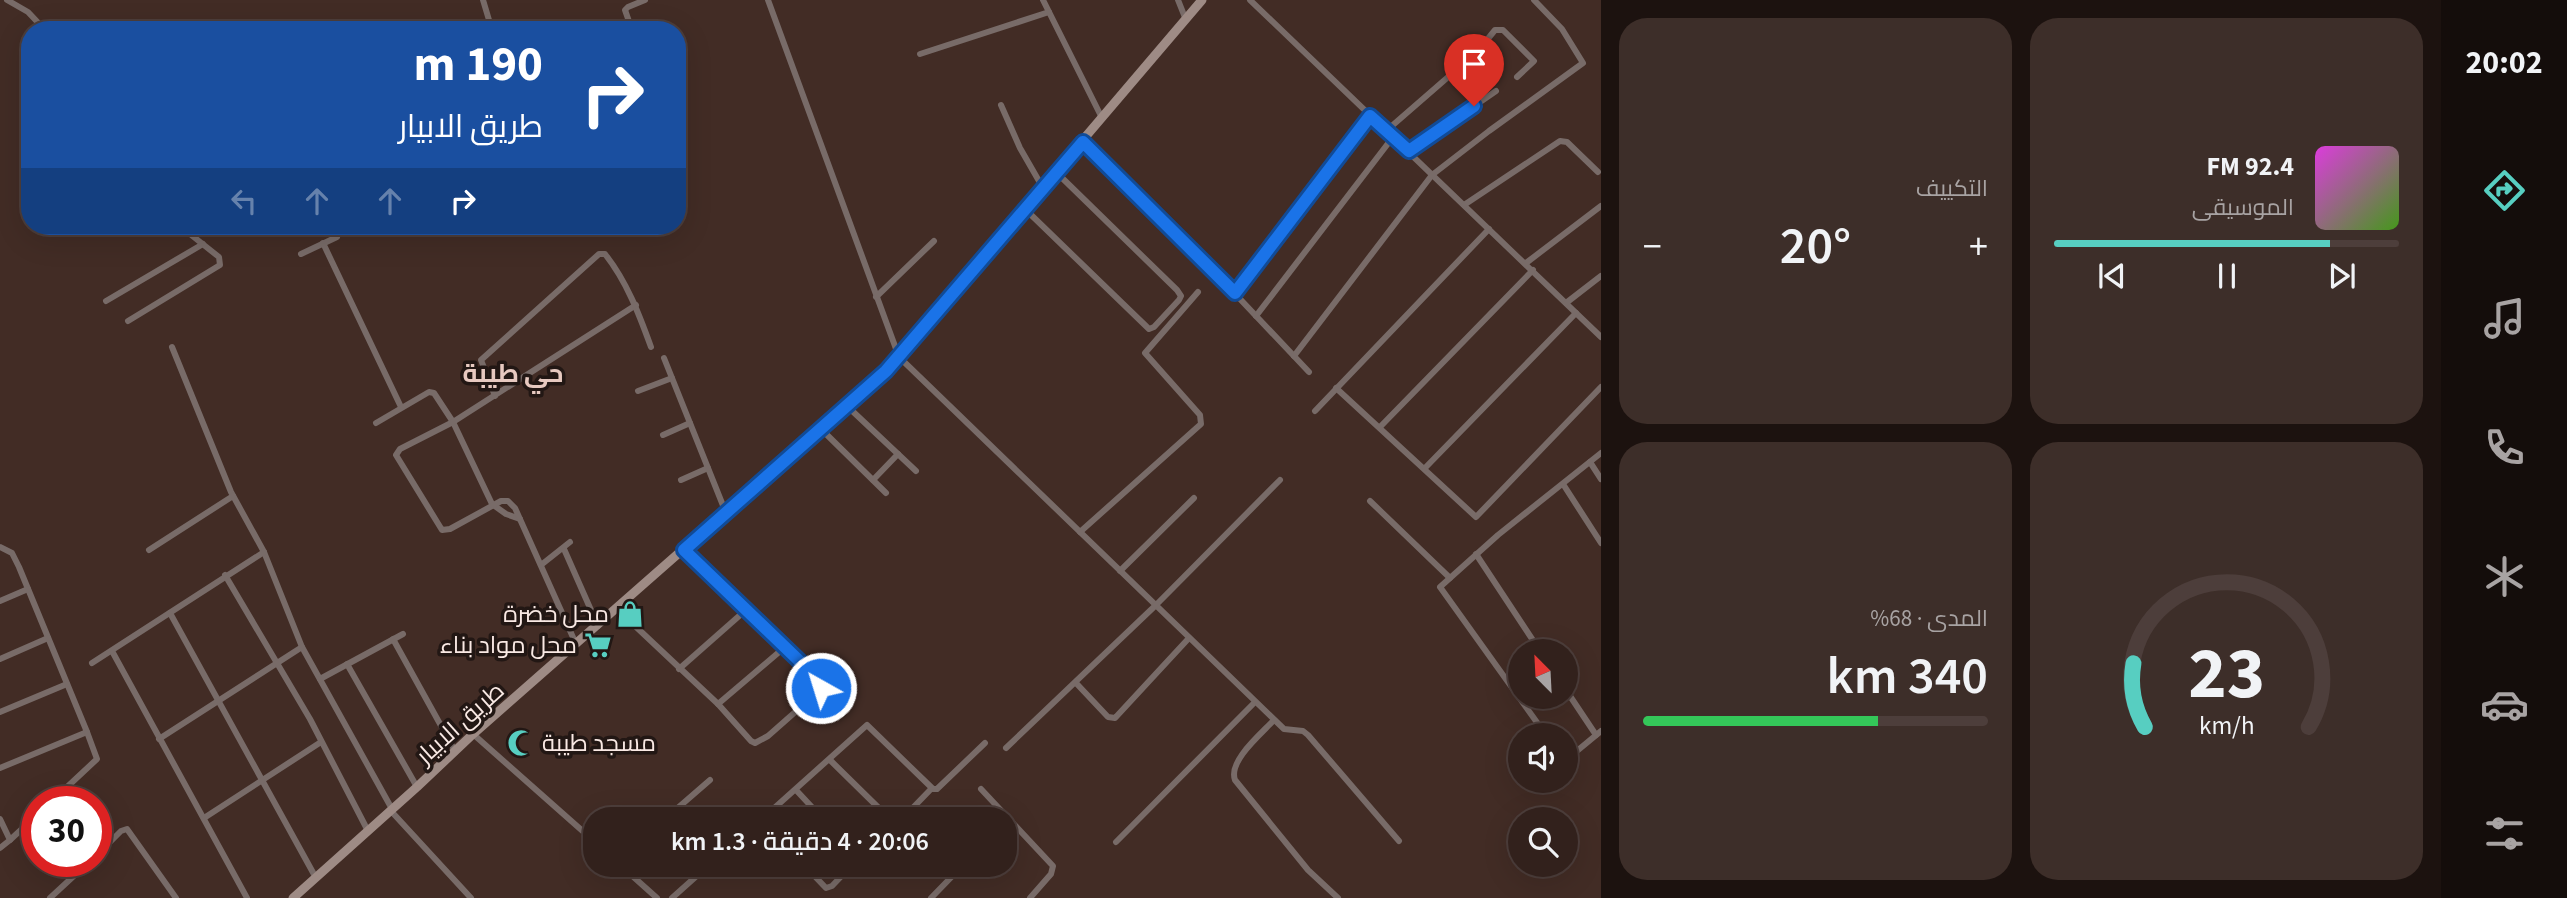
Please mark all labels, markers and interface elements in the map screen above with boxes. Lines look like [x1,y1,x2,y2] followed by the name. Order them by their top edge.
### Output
[414,30,543,100] text: 190 m
[1444,34,1504,106] pin
[2465,40,2543,86] text: 20:02
[1455,45,1493,83] icon: arrive
[567,49,658,140] icon: right
[398,104,543,150] text: طريق الابيار
[2206,148,2294,185] text: 92.4 FM
[2480,166,2529,215] icon: directions
[1916,172,1988,205] text: التكييف
[225,182,263,220] icon: left
[298,182,336,220] icon: ahead
[371,182,409,220] icon: ahead
[444,182,482,220] icon: right
[2192,191,2294,224] text: الموسيقى
[1780,210,1851,284] text: 20°
[1643,220,1662,274] text: −
[1969,220,1988,274] text: +
[2093,257,2131,295] icon: previous
[2208,257,2246,295] icon: pause
[2323,257,2361,295] icon: next
[2480,294,2529,343] icon: music
[463,355,563,394] district label: حي طيبة
[2480,423,2529,472] icon: phone
[2480,552,2529,601] icon: climate
[503,597,609,632] place label: محل خضرة
[615,599,645,629] shop icon: محل خضرة
[1870,602,1988,635] text: المدى · 68%
[2188,622,2265,726] text: 23
[440,628,577,663] place label: محل مواد بناء
[583,630,613,660] supermarket icon: محل مواد بناء
[1508,639,1578,709] north arrow
[1508,639,1578,877] map controls
[1827,640,1988,714] text: 340 km
[784,651,858,725] position arrow
[407,674,512,774] street label: طريق الابيار
[2480,680,2529,729] icon: car
[2199,708,2254,744] text: km/h
[1508,723,1578,793] button: sound
[542,726,656,761] place label: مسجد طيبة
[506,728,536,758] mosque icon: مسجد طيبة
[21,786,112,877] speed limit sign: 30
[1508,807,1578,877] button: search
[2480,809,2529,858] icon: filters
[671,823,929,860] text: 20:06 · 4 دقيقة · 1.3 km

